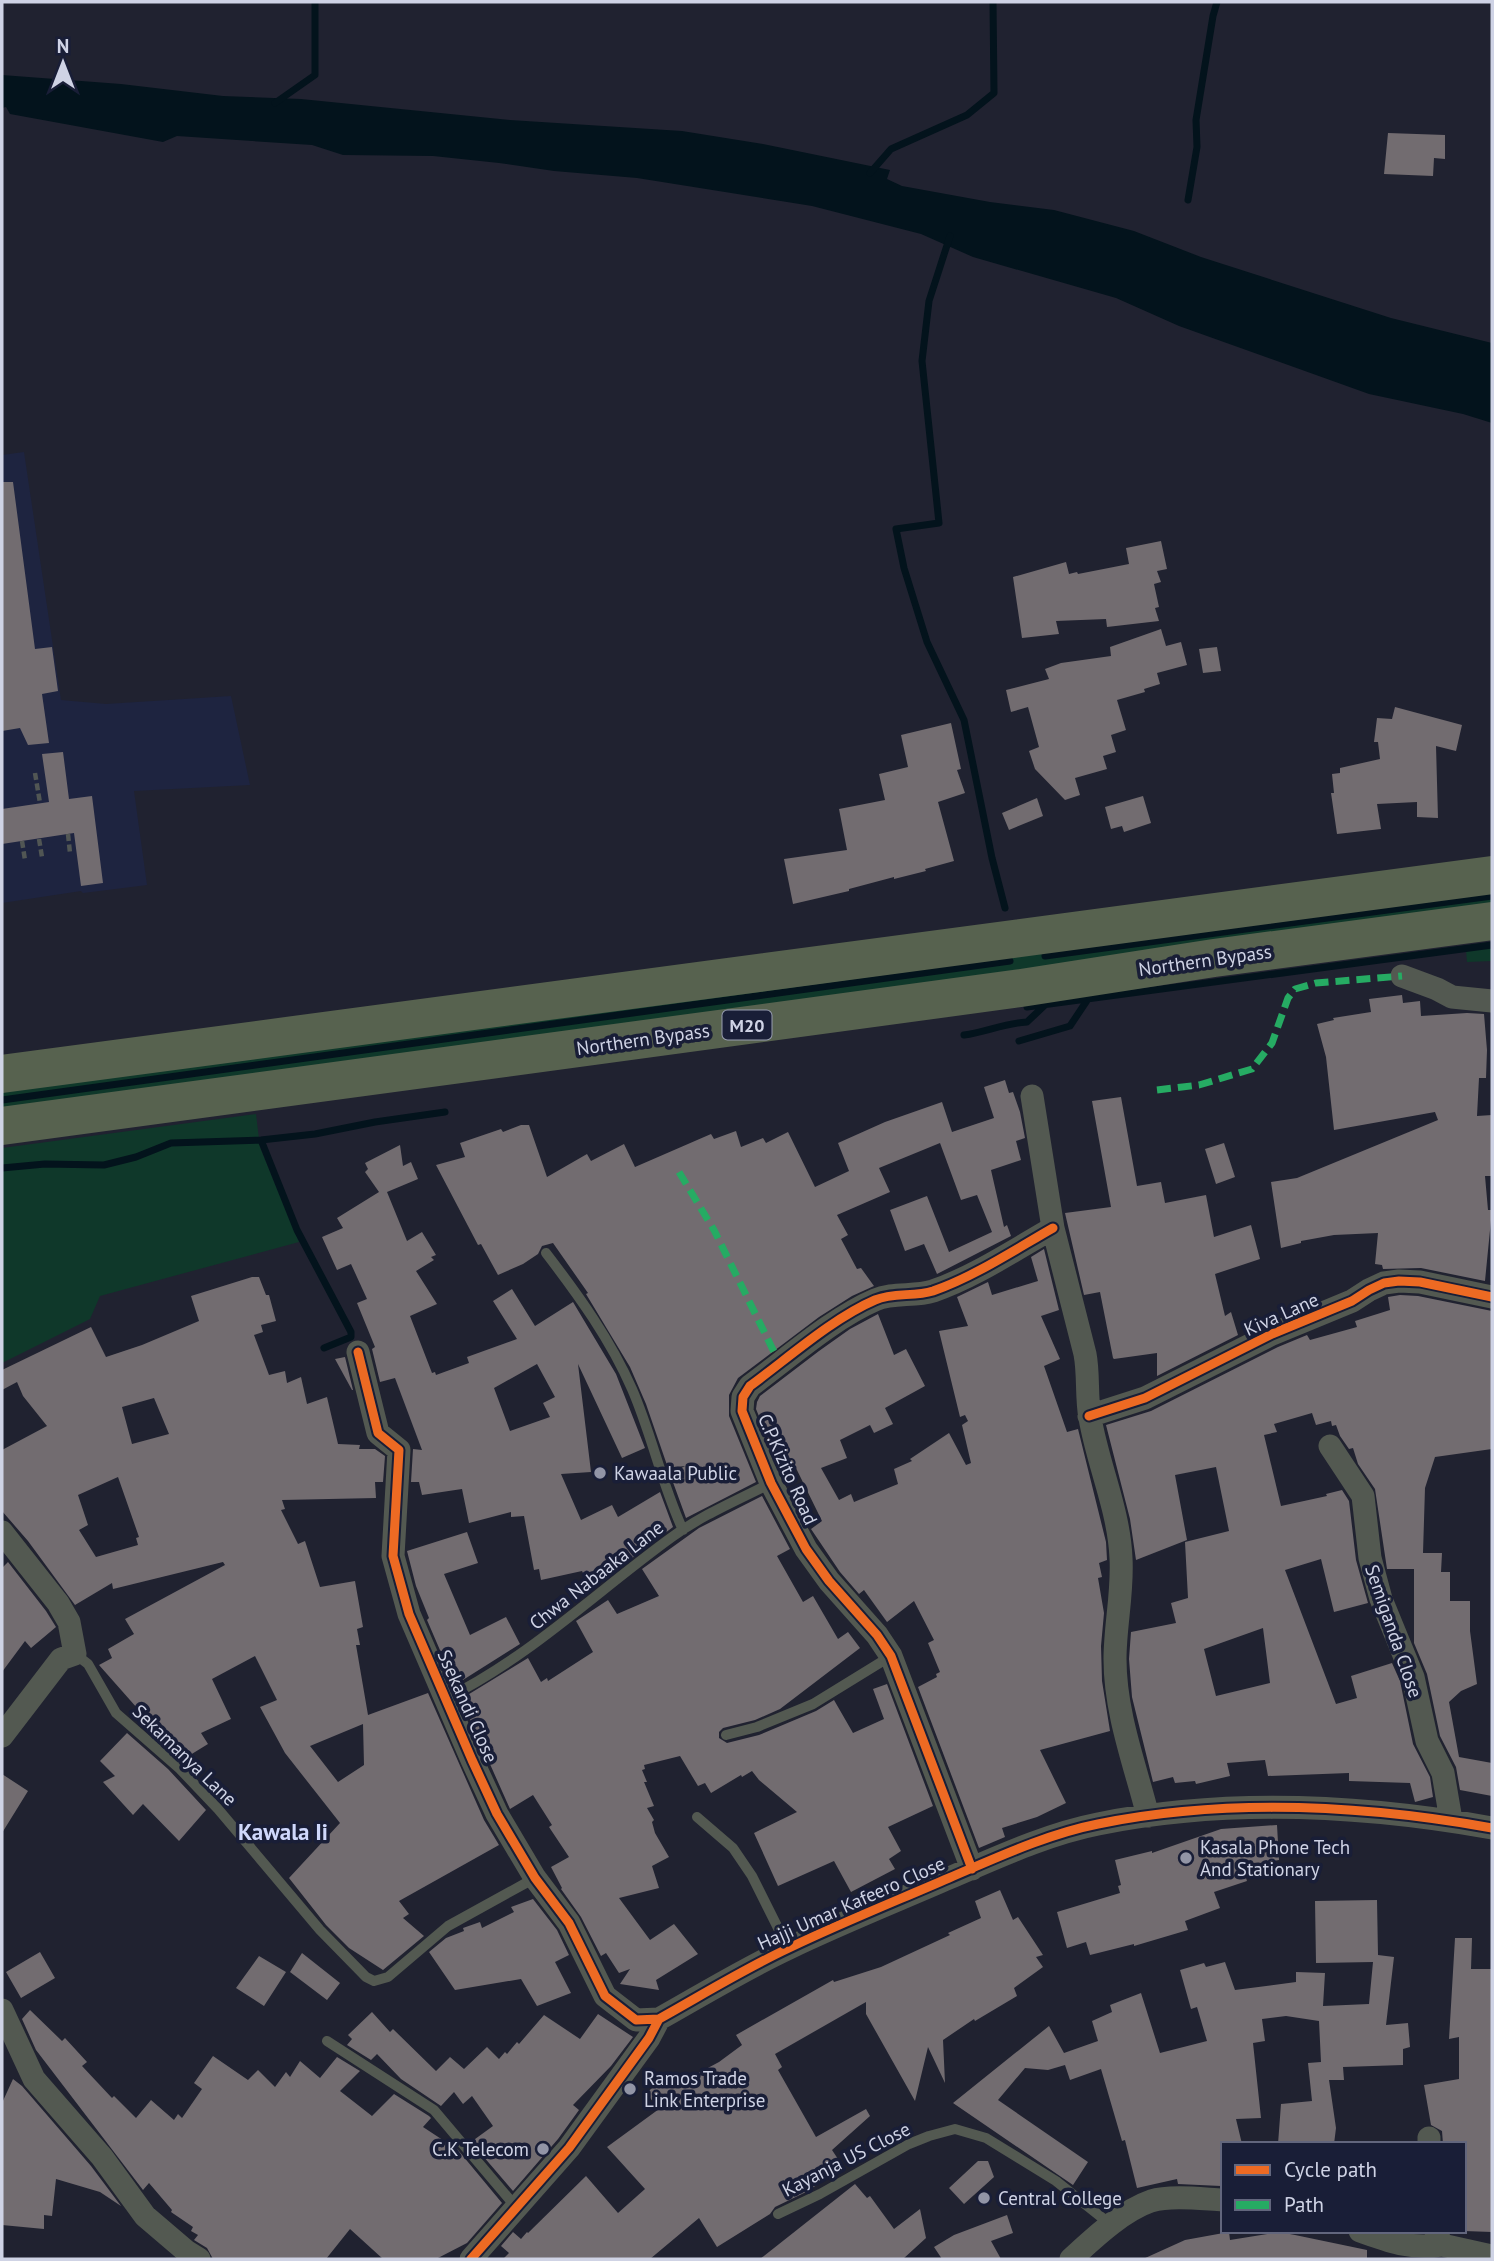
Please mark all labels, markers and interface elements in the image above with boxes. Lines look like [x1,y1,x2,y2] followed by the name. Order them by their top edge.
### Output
[28,28,98,98] north arrow
[57,34,69,58] text: N
[1137,939,1273,981] street label: Northern Bypass
[722,1010,772,1040] road number: M20
[575,1018,711,1060] street label: Northern Bypass
[1240,1287,1322,1341] street label: Kiva Lane
[753,1410,823,1528] street label: C.P.Kizito Road
[614,1461,737,1485] place label: Kawaala Public
[592,1465,608,1481] marker: Kawaala Public
[524,1515,668,1635] street label: Chwa Nabaaka Lane
[1360,1561,1428,1701] street label: Semiganda Close
[432,1646,504,1766] street label: Ssekandi Close
[128,1699,242,1811] street label: Sekamanya Lane
[238,1817,328,1846] district label: Kawala Ii
[1200,1835,1350,1881] place label: Kasala Phone Tech And Stationary
[1178,1850,1194,1866] marker: Kasala Phone Tech And Stationary
[754,1851,948,1955] street label: Hajji Umar Kafeero Close
[644,2066,765,2112] place label: Ramos Trade Link Enterprise
[622,2081,638,2097] marker: Ramos Trade Link Enterprise
[778,2116,914,2202] street label: Kayanja US Close
[432,2137,529,2161] place label: C.K Telecom
[535,2141,551,2157] marker: C.K Telecom
[1221,2142,1466,2233] legend
[1284,2156,1377,2183] text: Cycle path
[998,2186,1122,2210] place label: Central College
[976,2190,992,2206] marker: Central College
[1284,2191,1324,2218] text: Path

